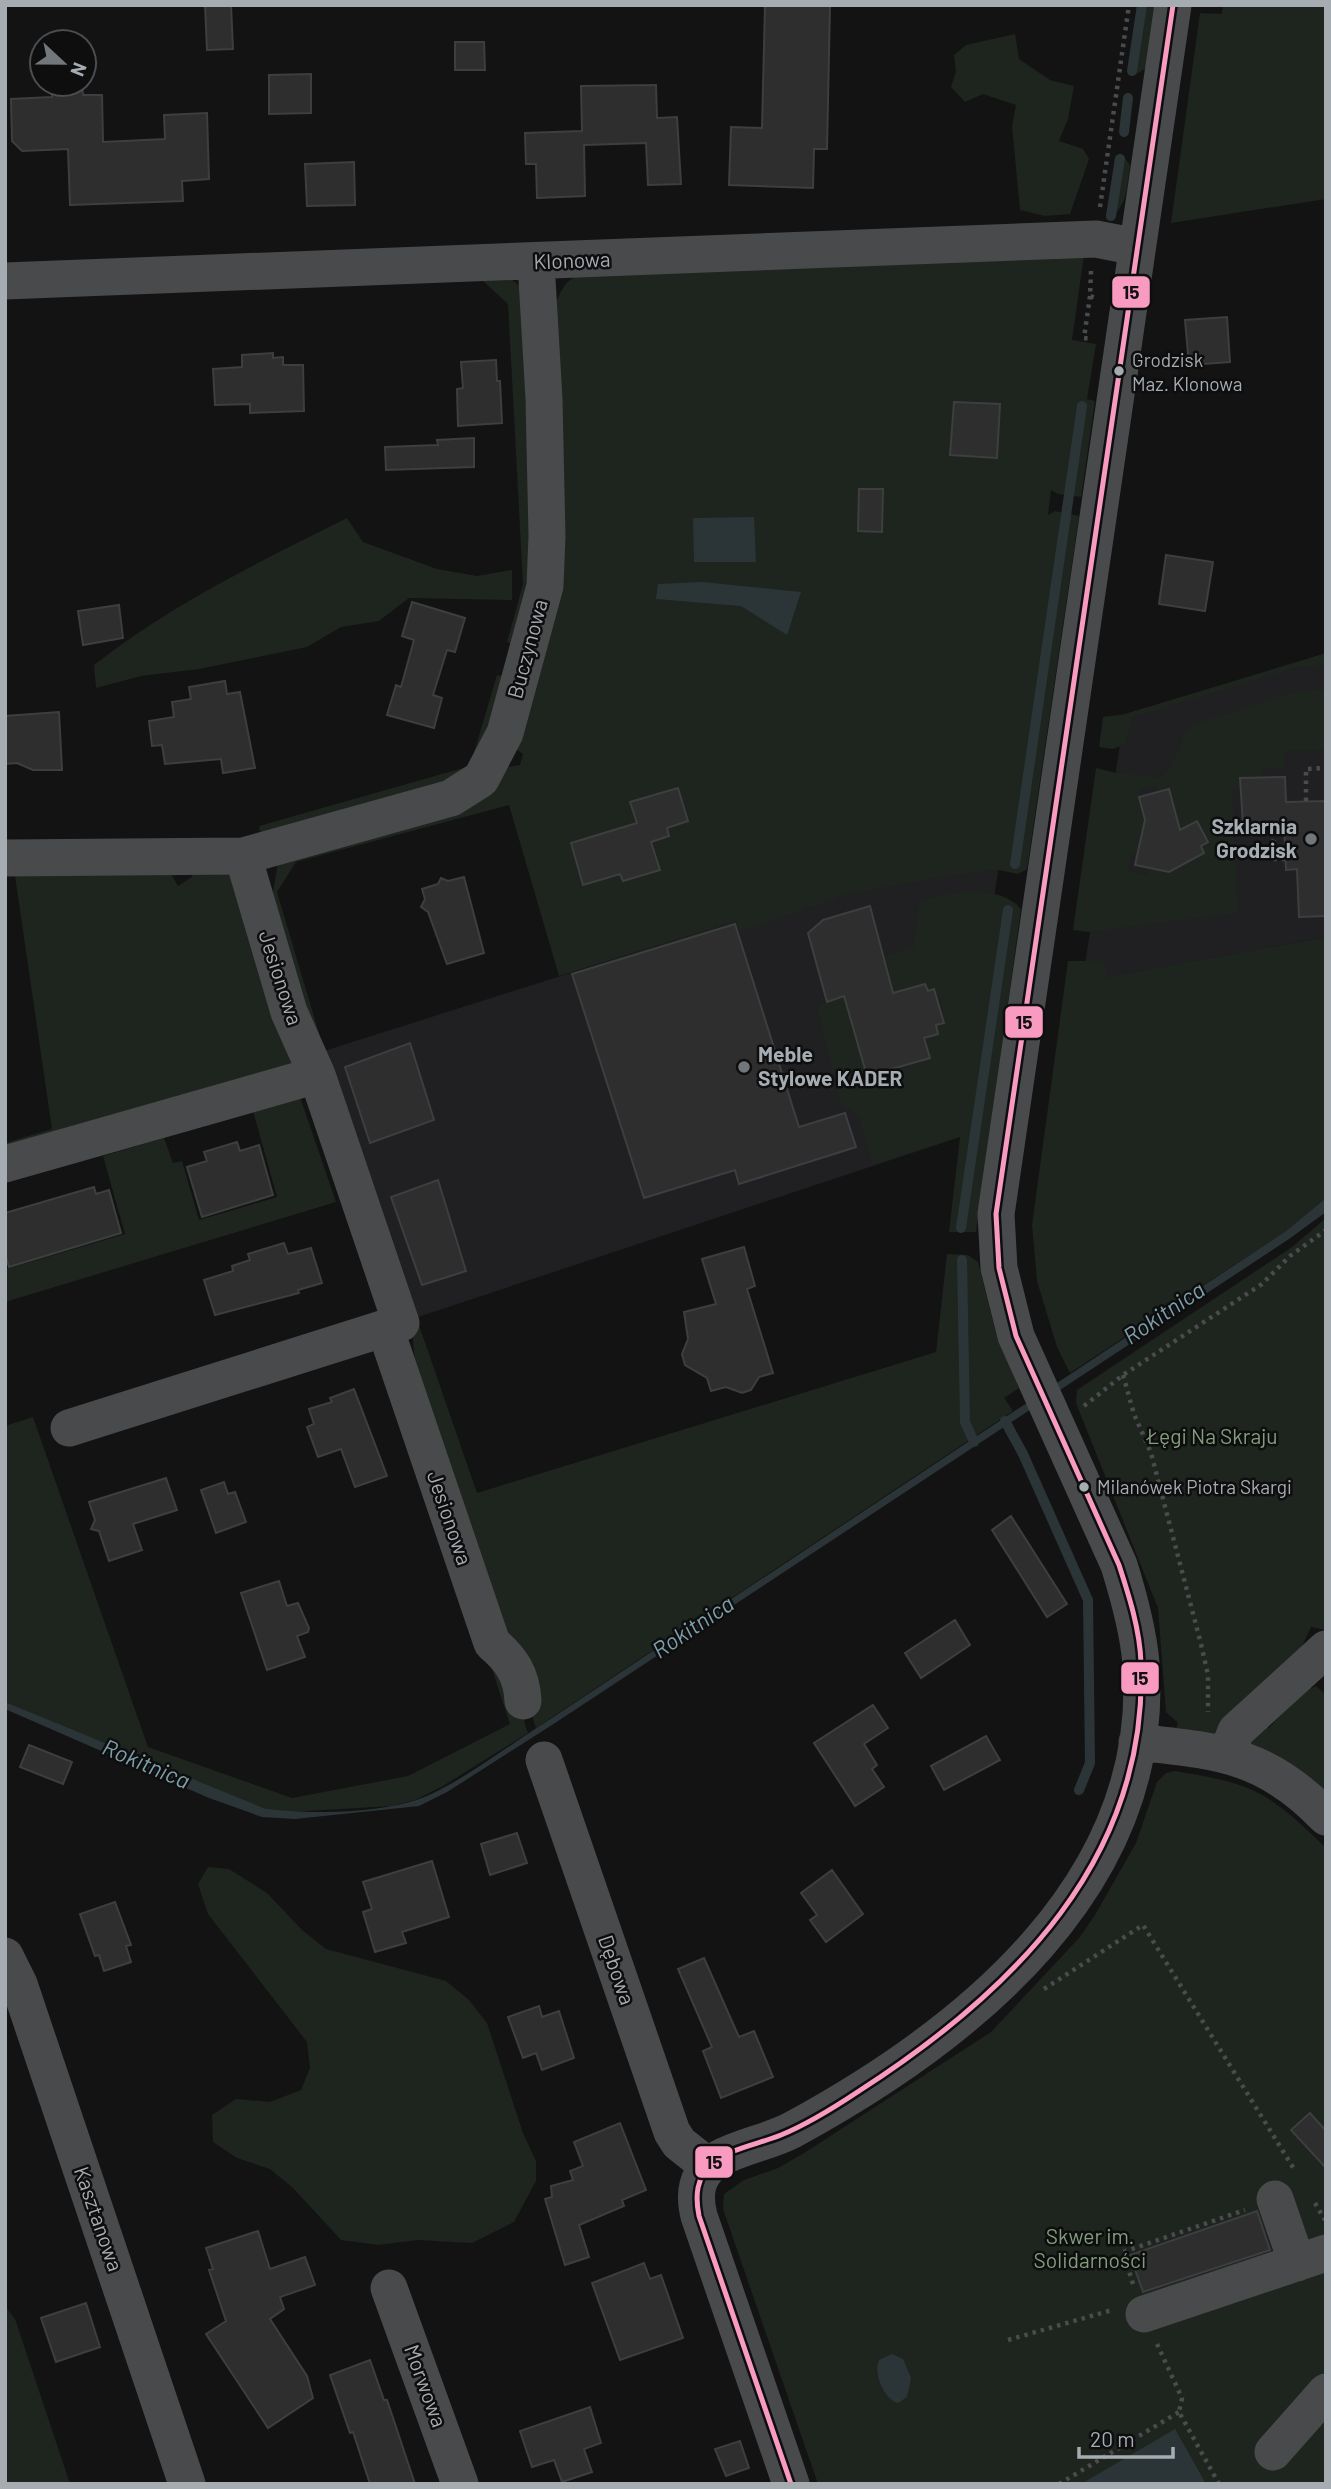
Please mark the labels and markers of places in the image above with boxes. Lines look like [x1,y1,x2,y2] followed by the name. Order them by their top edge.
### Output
[1132,348,1242,395] place label: Grodzisk Maz. Klonowa
[1112,364,1126,378] marker: Grodzisk Maz. Klonowa
[1211,813,1297,862] place label: Szklarnia Grodzisk
[1303,831,1319,847] marker: Szklarnia Grodzisk
[758,1041,902,1090] place label: Meble Stylowe KADER
[736,1059,752,1075] marker: Meble Stylowe KADER
[1097,1475,1292,1498] place label: Milanówek Piotra Skargi
[1077,1480,1091,1494] marker: Milanówek Piotra Skargi

